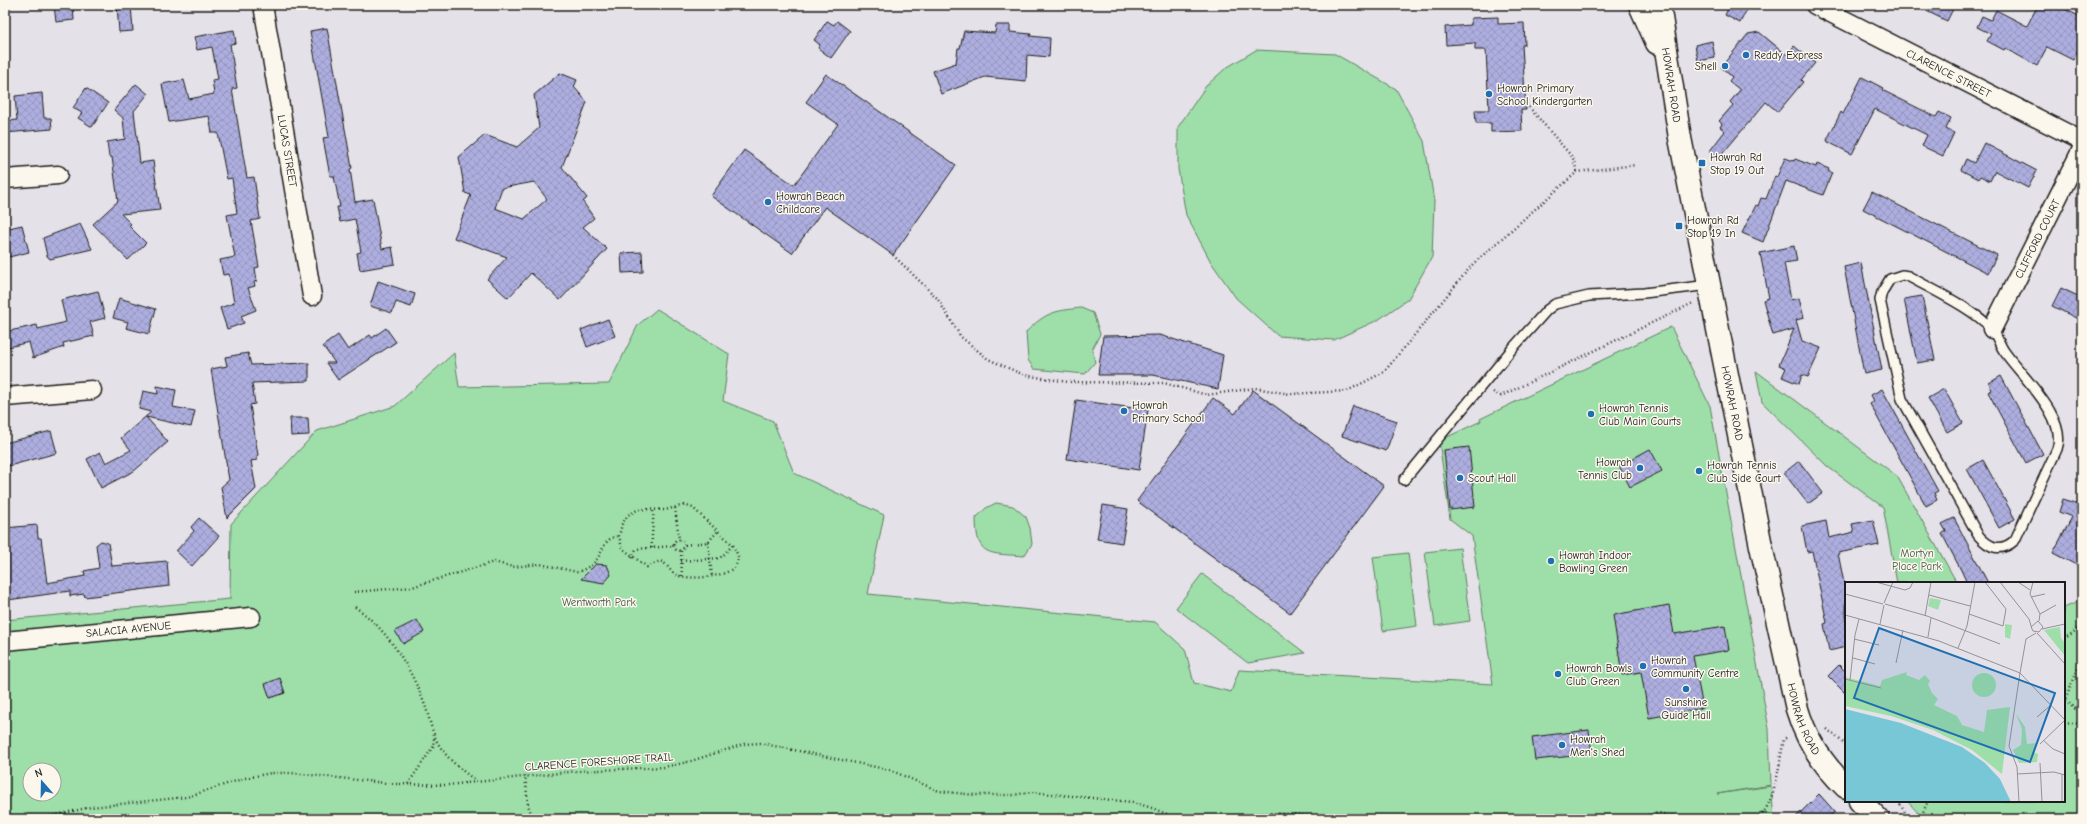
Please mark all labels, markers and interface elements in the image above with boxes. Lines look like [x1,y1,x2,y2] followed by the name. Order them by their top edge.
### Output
[1904,46,1994,100] street label: CLARENCE STREET
[1659,47,1684,124] street label: HOWRAH ROAD
[1754,49,1823,62] place label: Reddy Express
[1741,50,1751,60] marker: Reddy Express
[1695,60,1717,73] place label: Shell
[1720,61,1730,71] marker: Shell
[1497,82,1592,108] place label: Howrah Primary School Kindergarten
[1484,89,1494,99] marker: Howrah Primary School Kindergarten
[275,114,300,188] street label: LUCAS STREET
[1710,151,1765,177] place label: Howrah Rd Stop 19 Out
[1697,158,1707,168] marker: Howrah Rd Stop 19 Out
[776,190,845,216] place label: Howrah Beach Childcare
[763,197,773,207] marker: Howrah Beach Childcare
[2012,197,2063,280] street label: CLIFFORD COURT
[1687,214,1739,240] place label: Howrah Rd Stop 19 In
[1674,221,1684,231] marker: Howrah Rd Stop 19 In
[1719,365,1746,442] street label: HOWRAH ROAD
[1132,399,1204,425] place label: Howrah Primary School
[1599,402,1681,428] place label: Howrah Tennis Club Main Courts
[1119,406,1129,416] marker: Howrah Primary School
[1586,409,1596,419] marker: Howrah Tennis Club Main Courts
[1578,456,1632,482] place label: Howrah Tennis Club
[1707,459,1781,485] place label: Howrah Tennis Club Side Court
[1635,463,1645,473] marker: Howrah Tennis Club
[1694,466,1704,476] marker: Howrah Tennis Club Side Court
[1468,472,1516,485] place label: Scout Hall
[1455,473,1465,483] marker: Scout Hall
[1892,547,1943,573] park label: Mortyn Place Park
[1559,549,1632,575] place label: Howrah Indoor Bowling Green
[1546,556,1556,566] marker: Howrah Indoor Bowling Green
[1845,582,2065,802] inset map
[562,596,637,609] park label: Wentworth Park
[85,618,172,640] street label: SALACIA AVENUE
[1651,654,1739,680] place label: Howrah Community Centre
[1638,661,1648,671] marker: Howrah Community Centre
[1566,662,1632,688] place label: Howrah Bowls Club Green
[1553,669,1563,679] marker: Howrah Bowls Club Green
[1785,682,1823,757] street label: HOWRAH ROAD
[1681,684,1691,694] marker: Sunshine Guide Hall
[1661,696,1711,722] place label: Sunshine Guide Hall
[1570,733,1625,759] place label: Howrah Men's Shed
[1557,740,1567,750] marker: Howrah Men's Shed
[524,750,674,774] street label: CLARENCE FORESHORE TRAIL
[22,762,62,802] north arrow
[33,766,44,780] text: N

